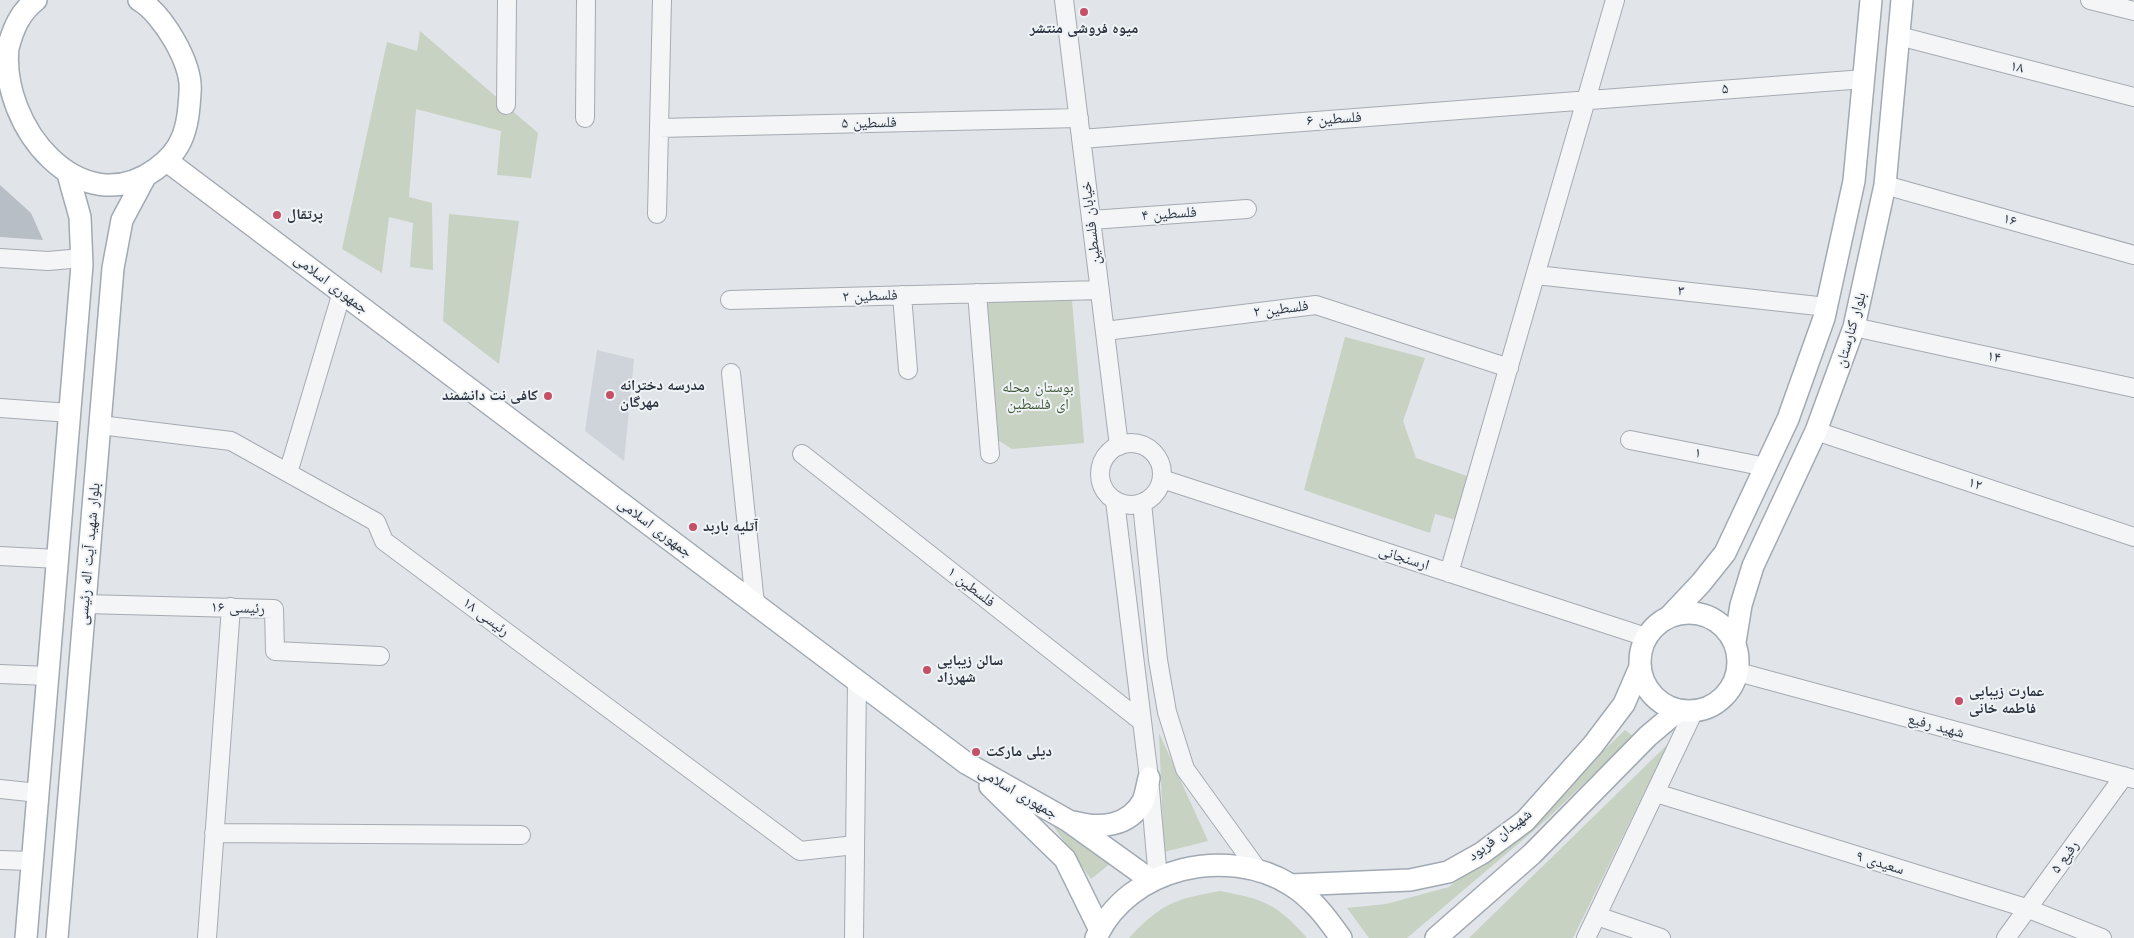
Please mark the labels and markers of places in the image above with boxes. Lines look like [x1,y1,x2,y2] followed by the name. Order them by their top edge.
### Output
[1078,6,1090,18] marker: میوه فروشی منتشر
[1030,20,1138,38] place label: میوه فروشی منتشر
[287,206,323,224] place label: پرتقال
[271,209,283,221] marker: پرتقال
[620,377,705,412] place label: مدرسه دخترانه مهرگان
[442,387,538,405] place label: کافی نت دانشمند
[604,389,616,401] marker: مدرسه دخترانه مهرگان
[542,390,554,402] marker: کافی نت دانشمند
[703,518,758,536] place label: آتلیه باربد
[687,521,699,533] marker: آتلیه باربد
[937,652,1003,687] place label: سالن زیبایی شهرزاد
[921,664,933,676] marker: سالن زیبایی شهرزاد
[1969,683,2044,718] place label: عمارت زیبایی فاطمه خانی
[1953,695,1965,707] marker: عمارت زیبایی فاطمه خانی
[986,743,1052,761] place label: دیلی مارکت
[970,746,982,758] marker: دیلی مارکت

